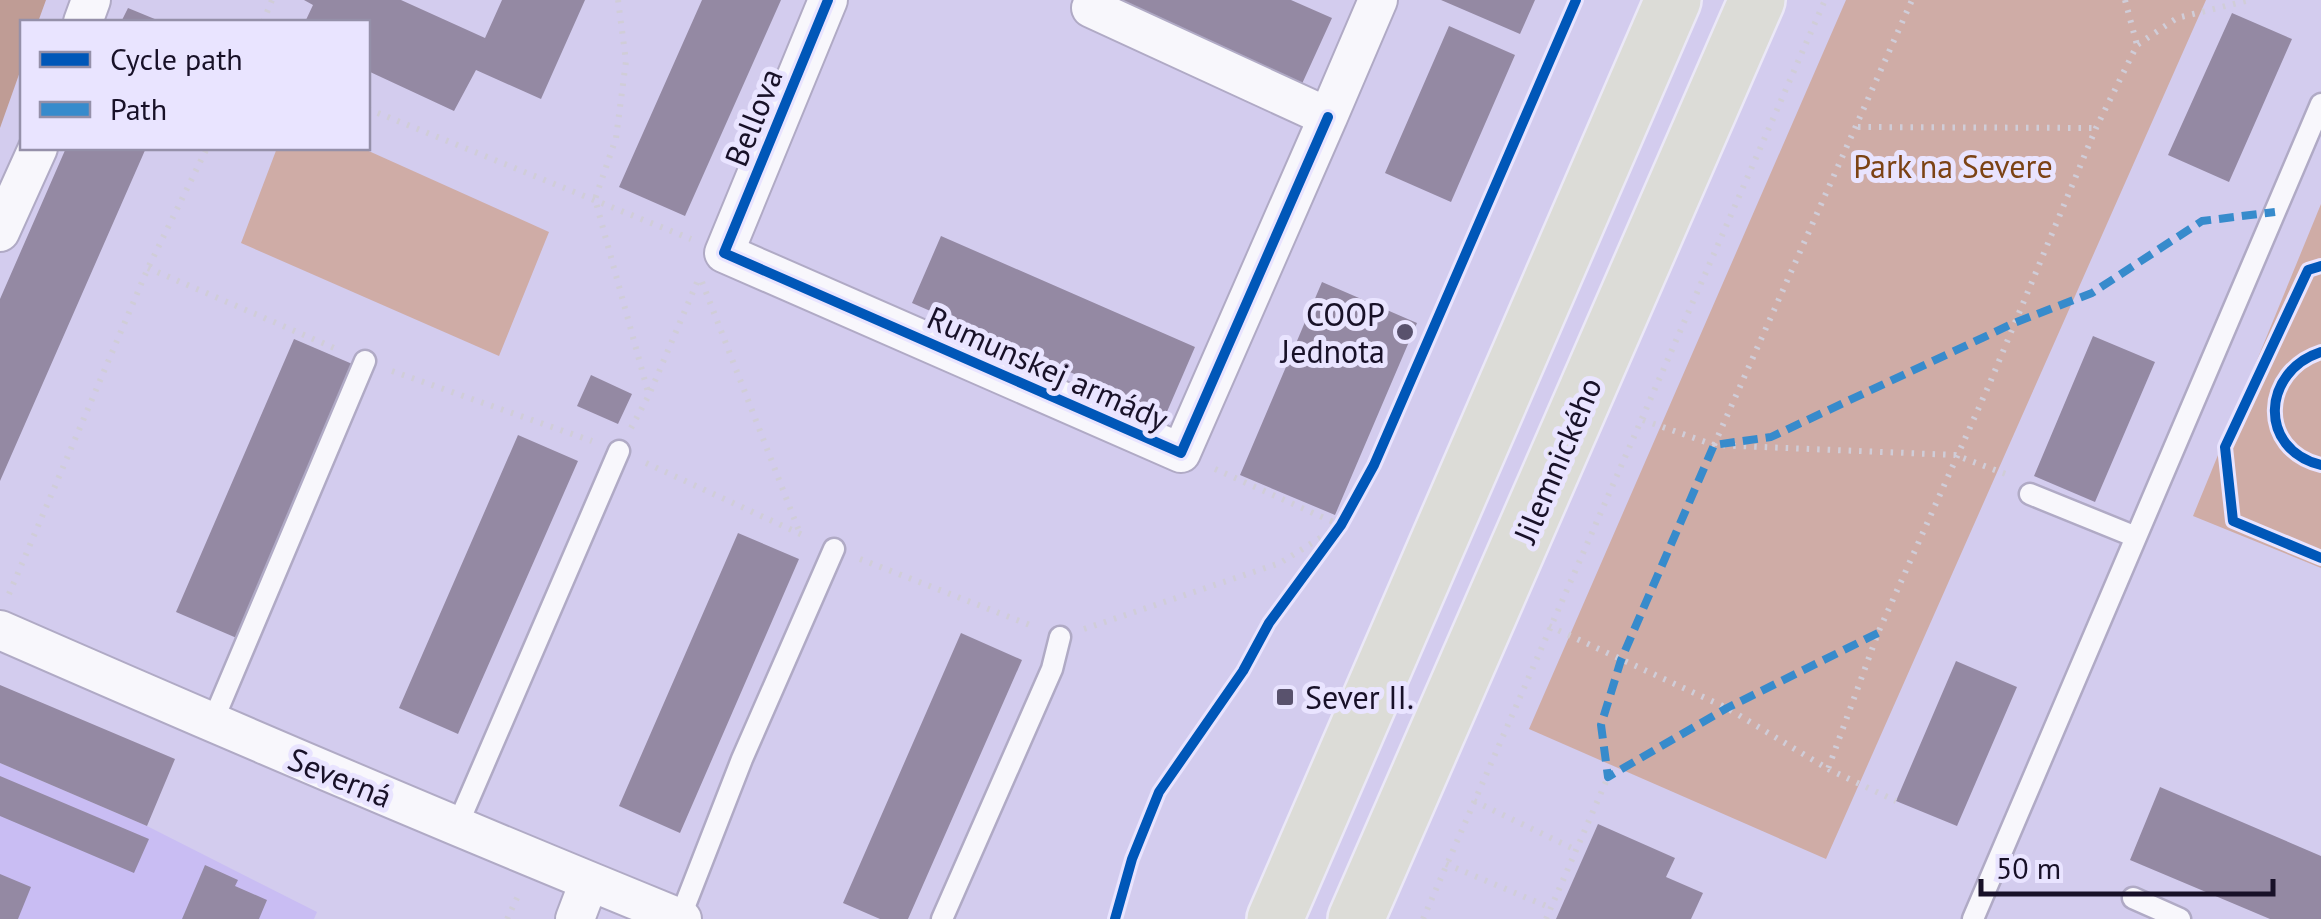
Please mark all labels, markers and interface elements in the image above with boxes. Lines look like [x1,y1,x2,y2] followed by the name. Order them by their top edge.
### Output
[20,20,370,150] legend
[110,39,243,78] text: Cycle path
[714,62,792,172] street label: Bellova
[110,89,167,128] text: Path
[1853,145,2053,187] park label: Park na Severe
[1279,293,1385,372] place label: COOP Jednota
[921,296,1175,440] street label: Rumunskej armády
[1394,321,1416,343] marker: COOP Jednota
[1503,371,1611,551] street label: Jilemnického
[1305,676,1414,718] place label: Sever II.
[1274,686,1296,708] marker: Sever II.
[282,737,398,817] street label: Severná
[1981,834,2274,896] scale bar
[1996,848,2061,887] text: 50 m

